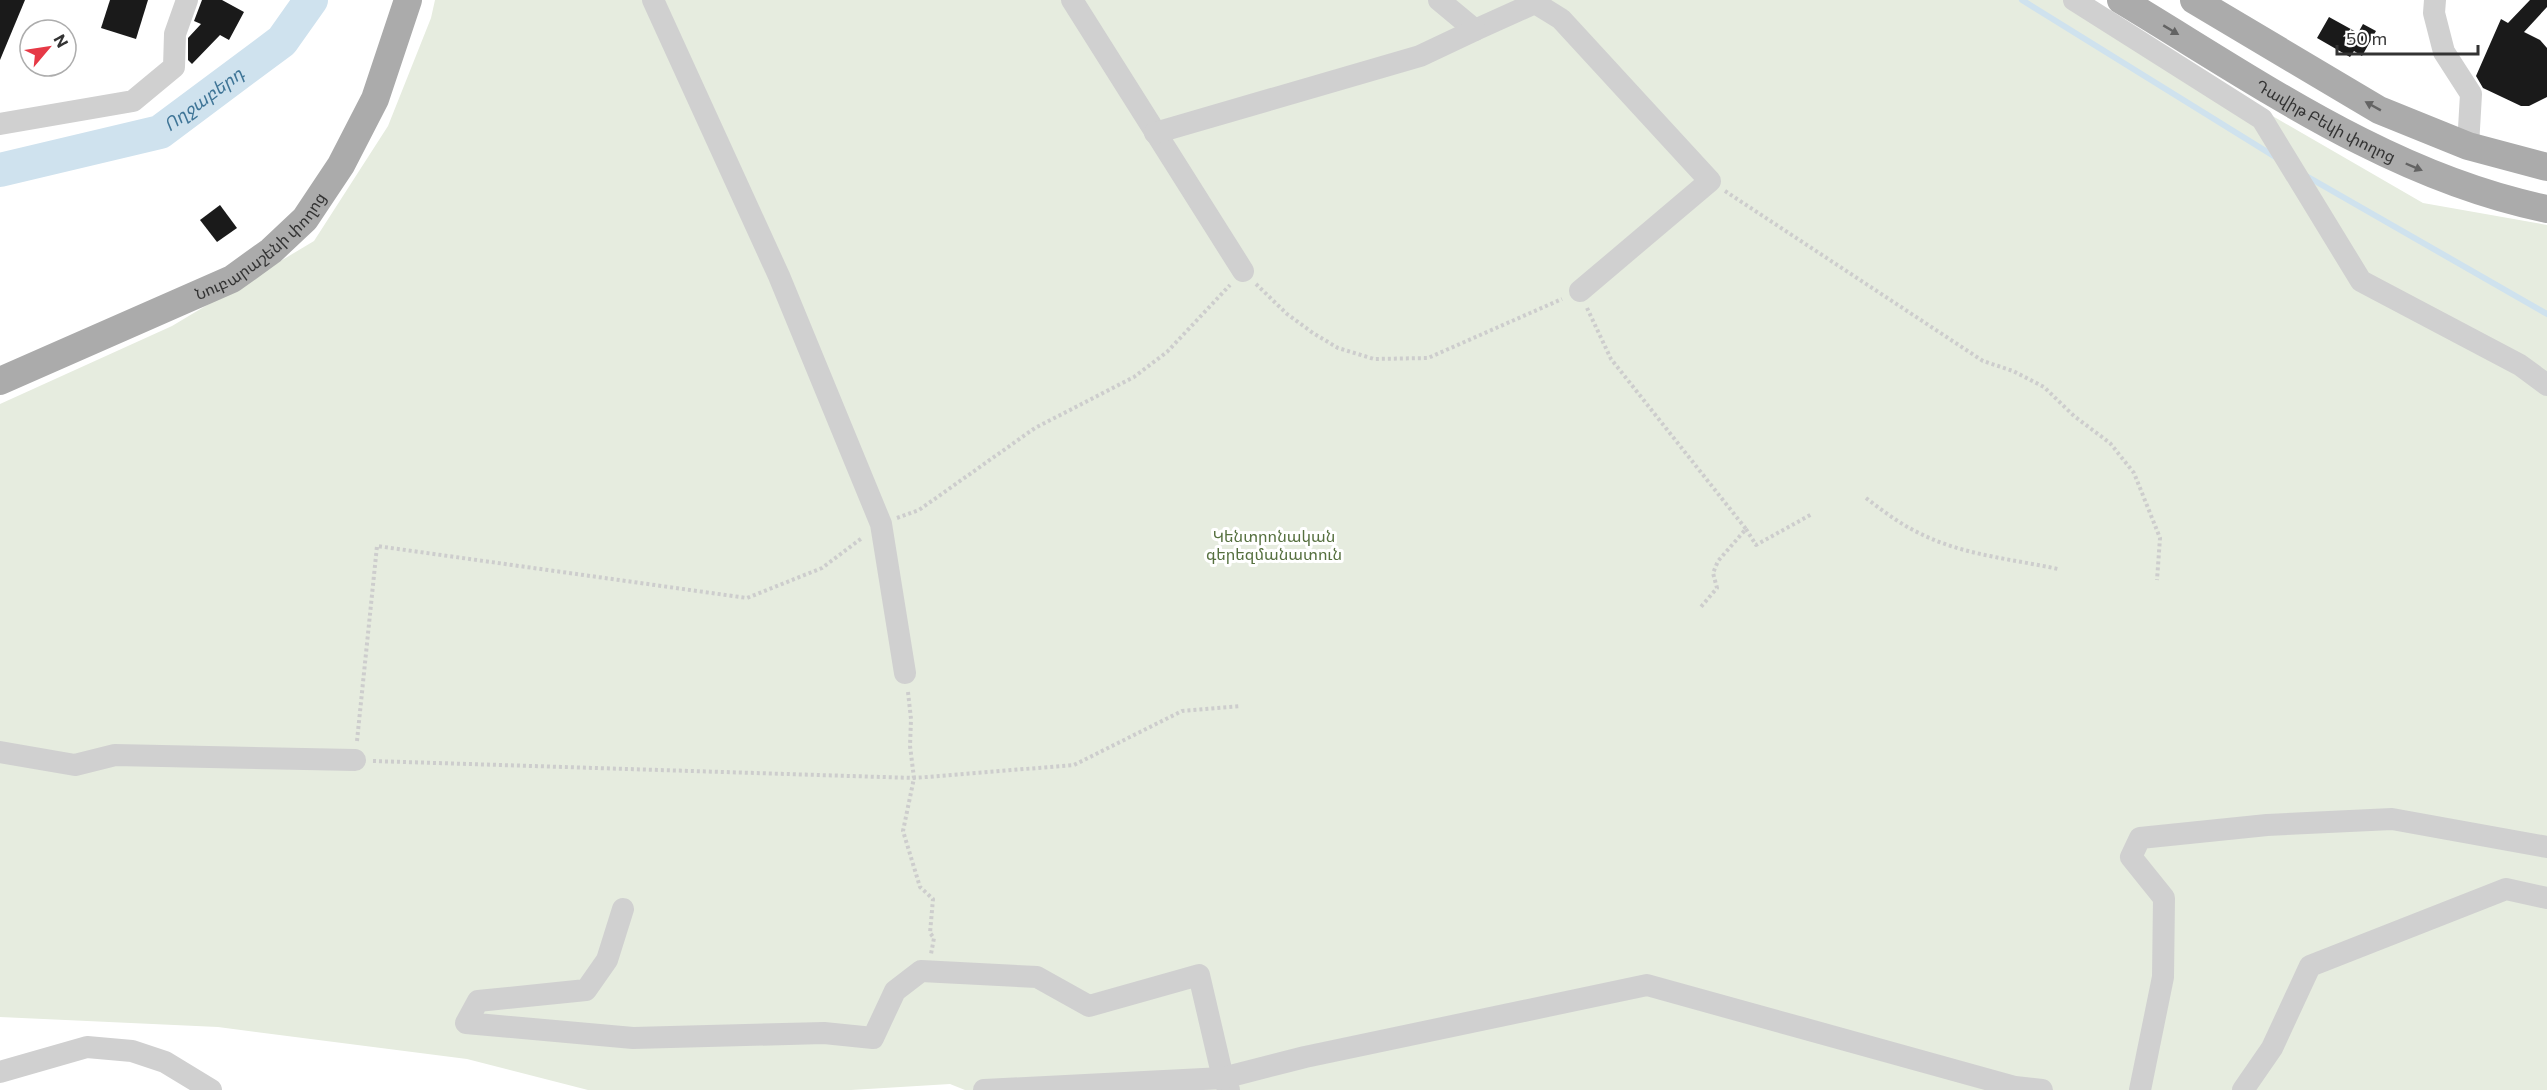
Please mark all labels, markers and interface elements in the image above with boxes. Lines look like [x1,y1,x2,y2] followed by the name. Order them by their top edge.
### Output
[18,18,78,78] north arrow
[2337,18,2478,56] scale bar
[2163,25,2179,36] one-way arrow
[2346,27,2387,49] text: 50 m
[50,31,73,50] text: N
[159,61,248,136] water label: Ողջաբերդ
[2253,75,2399,167] street label: Դավիթ Բեկի փողոց
[2365,102,2382,112] one-way arrow
[2405,163,2423,172] one-way arrow
[192,188,330,303] street label: Նուբարաշենի փողոց
[1206,526,1342,564] park label: Կենտրոնական գերեզմանատուն

